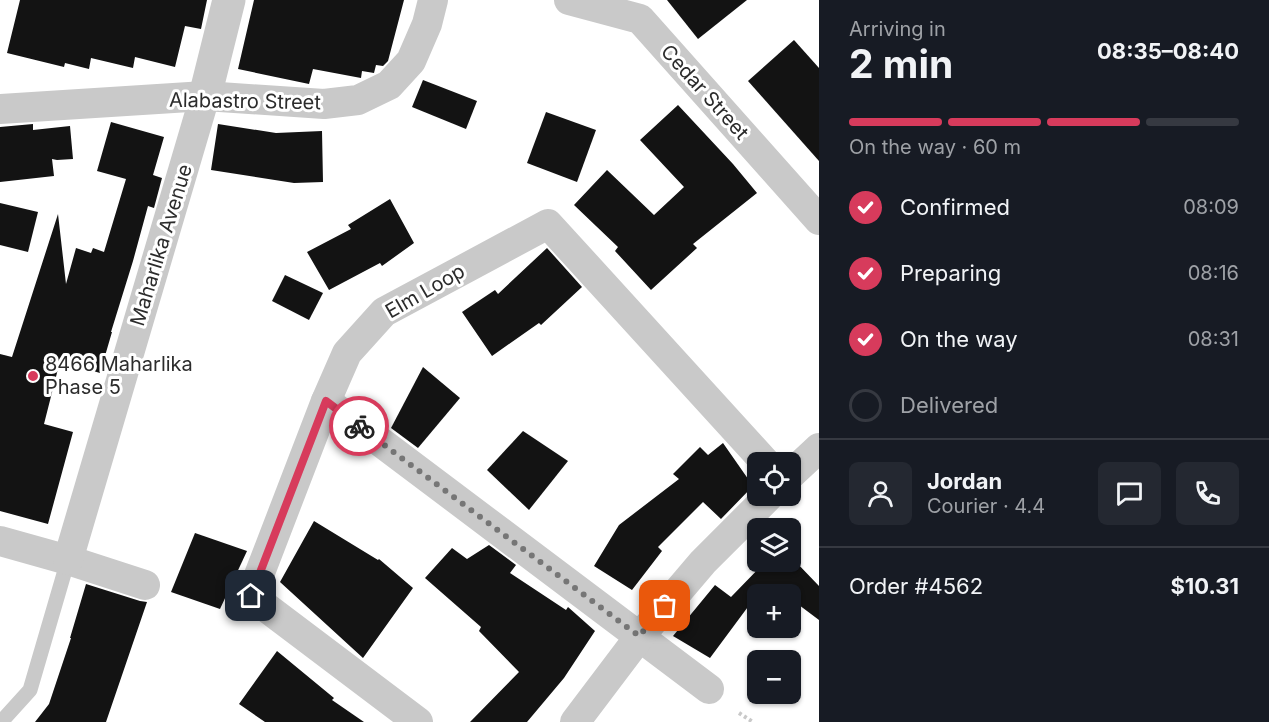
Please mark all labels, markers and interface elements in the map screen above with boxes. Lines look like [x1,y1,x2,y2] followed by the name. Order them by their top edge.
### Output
[849,17,946,41] text: Arriving in
[1097,38,1239,64] text: 08:35–08:40
[656,40,754,145] street label: Cedar Street
[849,40,953,87] text: 2 min
[169,88,322,114] street label: Alabastro Street
[849,135,1021,159] text: On the way · 60 m
[125,161,197,329] street label: Maharlika Avenue
[849,191,882,224] icon: check
[900,194,1010,220] text: Confirmed
[1183,195,1239,219] text: 08:09
[849,257,882,290] icon: check
[381,259,469,323] street label: Elm Loop
[900,260,1001,286] text: Preparing
[1188,261,1239,285] text: 08:16
[849,323,882,356] icon: check
[900,326,1018,352] text: On the way
[1188,327,1239,351] text: 08:31
[45,352,193,399] place label: 8466 Maharlika Phase 5
[26,369,40,383] marker: 8466 Maharlika Phase 5
[900,392,998,418] text: Delivered
[329,396,389,456] courier
[343,410,376,443] icon: bike
[747,452,801,704] map controls
[747,452,801,506] button: locate
[849,462,912,525] button: person
[1098,462,1161,525] button: chat
[1176,462,1239,525] button: phone
[927,468,1002,494] text: Jordan
[927,494,1045,518] text: Courier · 4.4
[747,518,801,572] button: layers
[225,570,276,621] pin
[849,573,983,599] text: Order #4562
[1170,573,1239,599] text: $10.31
[234,579,267,612] icon: home
[639,580,690,631] pin
[747,584,801,638] button: +
[648,589,681,622] icon: bag
[747,650,801,704] button: −

